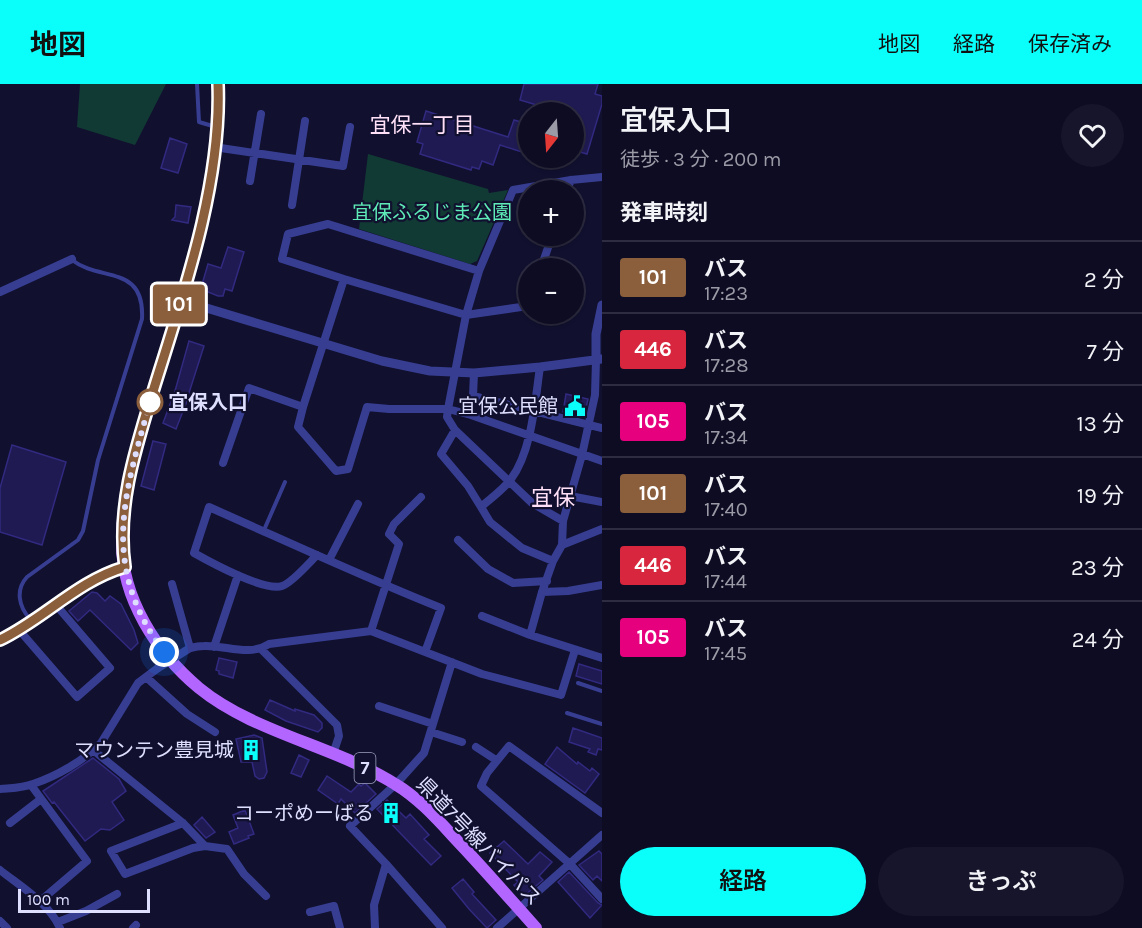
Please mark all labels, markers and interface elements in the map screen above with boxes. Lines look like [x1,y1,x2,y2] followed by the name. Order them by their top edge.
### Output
[30,28,86,61] text: 地図
[878,32,920,56] text: 地図
[953,32,995,56] text: 経路
[1028,32,1112,56] text: 保存済み
[518,102,584,168] north arrow
[518,102,584,324] map controls
[620,104,732,137] text: 宜保入口
[1061,104,1124,167] button: heart
[370,113,475,137] district label: 宜保一丁目
[620,148,782,171] text: 徒歩 · 3 分 · 200 m
[518,180,584,246] button: +
[620,200,708,226] text: 発車時刻
[352,201,512,224] park label: 宜保ふるじま公園
[704,256,748,282] text: バス
[518,258,584,324] button: −
[639,265,667,289] text: 101
[1084,267,1124,293] text: 2 分
[704,282,748,305] text: 17:23
[144,284,213,324] line badge: 101
[165,292,193,316] text: 101
[704,328,748,354] text: バス
[634,337,672,361] text: 446
[1086,339,1124,365] text: 7 分
[704,354,749,377] text: 17:28
[137,389,163,415] marker: 宜保入口
[168,391,248,414] place label: 宜保入口
[563,394,587,418] public building icon: 宜保公民館
[458,395,558,418] place label: 宜保公民館
[704,400,748,426] text: バス
[637,409,670,433] text: 105
[1077,411,1124,437] text: 13 分
[704,426,748,449] text: 17:34
[704,472,748,498] text: バス
[639,481,667,505] text: 101
[1077,483,1124,509] text: 19 分
[531,485,575,511] district label: 宜保
[704,498,748,521] text: 17:40
[704,544,748,570] text: バス
[634,553,672,577] text: 446
[1071,555,1124,581] text: 23 分
[704,570,747,593] text: 17:44
[704,616,748,642] text: バス
[637,625,670,649] text: 105
[1072,627,1124,653] text: 24 分
[149,637,179,667] your location
[704,642,747,665] text: 17:45
[239,738,263,762] building icon: マウンテン豊見城
[74,739,234,762] place label: マウンテン豊見城
[354,753,376,783] road number: 7
[412,773,546,910] street label: 県道7号線バイパス
[379,801,403,825] building icon: コーポめーばる
[234,802,374,825] place label: コーポめーばる
[620,847,866,916] button: 経路
[878,847,1124,916] button: きっぷ
[18,886,150,914] scale bar
[27,890,70,909] text: 100 m

